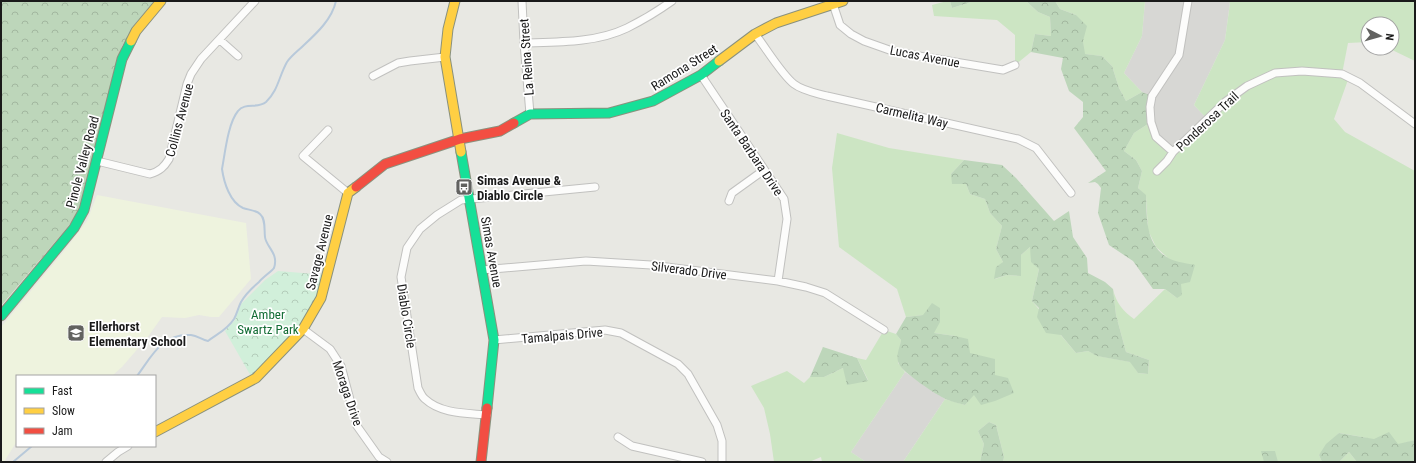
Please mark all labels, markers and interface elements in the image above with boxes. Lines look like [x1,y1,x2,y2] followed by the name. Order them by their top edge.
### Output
[1360,16,1400,56] north arrow
[516,18,537,96] street label: La Reina Street
[1383,33,1396,41] text: N
[648,41,720,94] street label: Ramona Street
[889,42,961,71] street label: Lucas Avenue
[162,82,196,159] street label: Collins Avenue
[1173,89,1242,154] street label: Ponderosa Trail
[874,100,950,131] street label: Carmelita Way
[717,106,786,198] street label: Santa Barbara Drive
[63,114,102,210] street label: Pinole Valley Road
[477,173,561,203] place label: Simas Avenue & Diablo Circle
[454,177,474,197] bus stop icon: Simas Avenue & Diablo Circle
[303,213,336,292] street label: Savage Avenue
[478,215,505,289] street label: Simas Avenue
[650,258,728,283] street label: Silverado Drive
[394,283,419,349] street label: Diablo Circle
[237,307,299,337] park label: Amber Swartz Park
[89,319,186,349] place label: Ellerhorst Elementary School
[66,323,86,343] school or university icon: Ellerhorst Elementary School
[521,324,603,347] street label: Tamalpais Drive
[329,359,366,428] street label: Moraga Drive
[16,375,156,447] legend
[52,384,73,398] text: Fast
[52,404,75,418] text: Slow
[52,424,73,438] text: Jam

